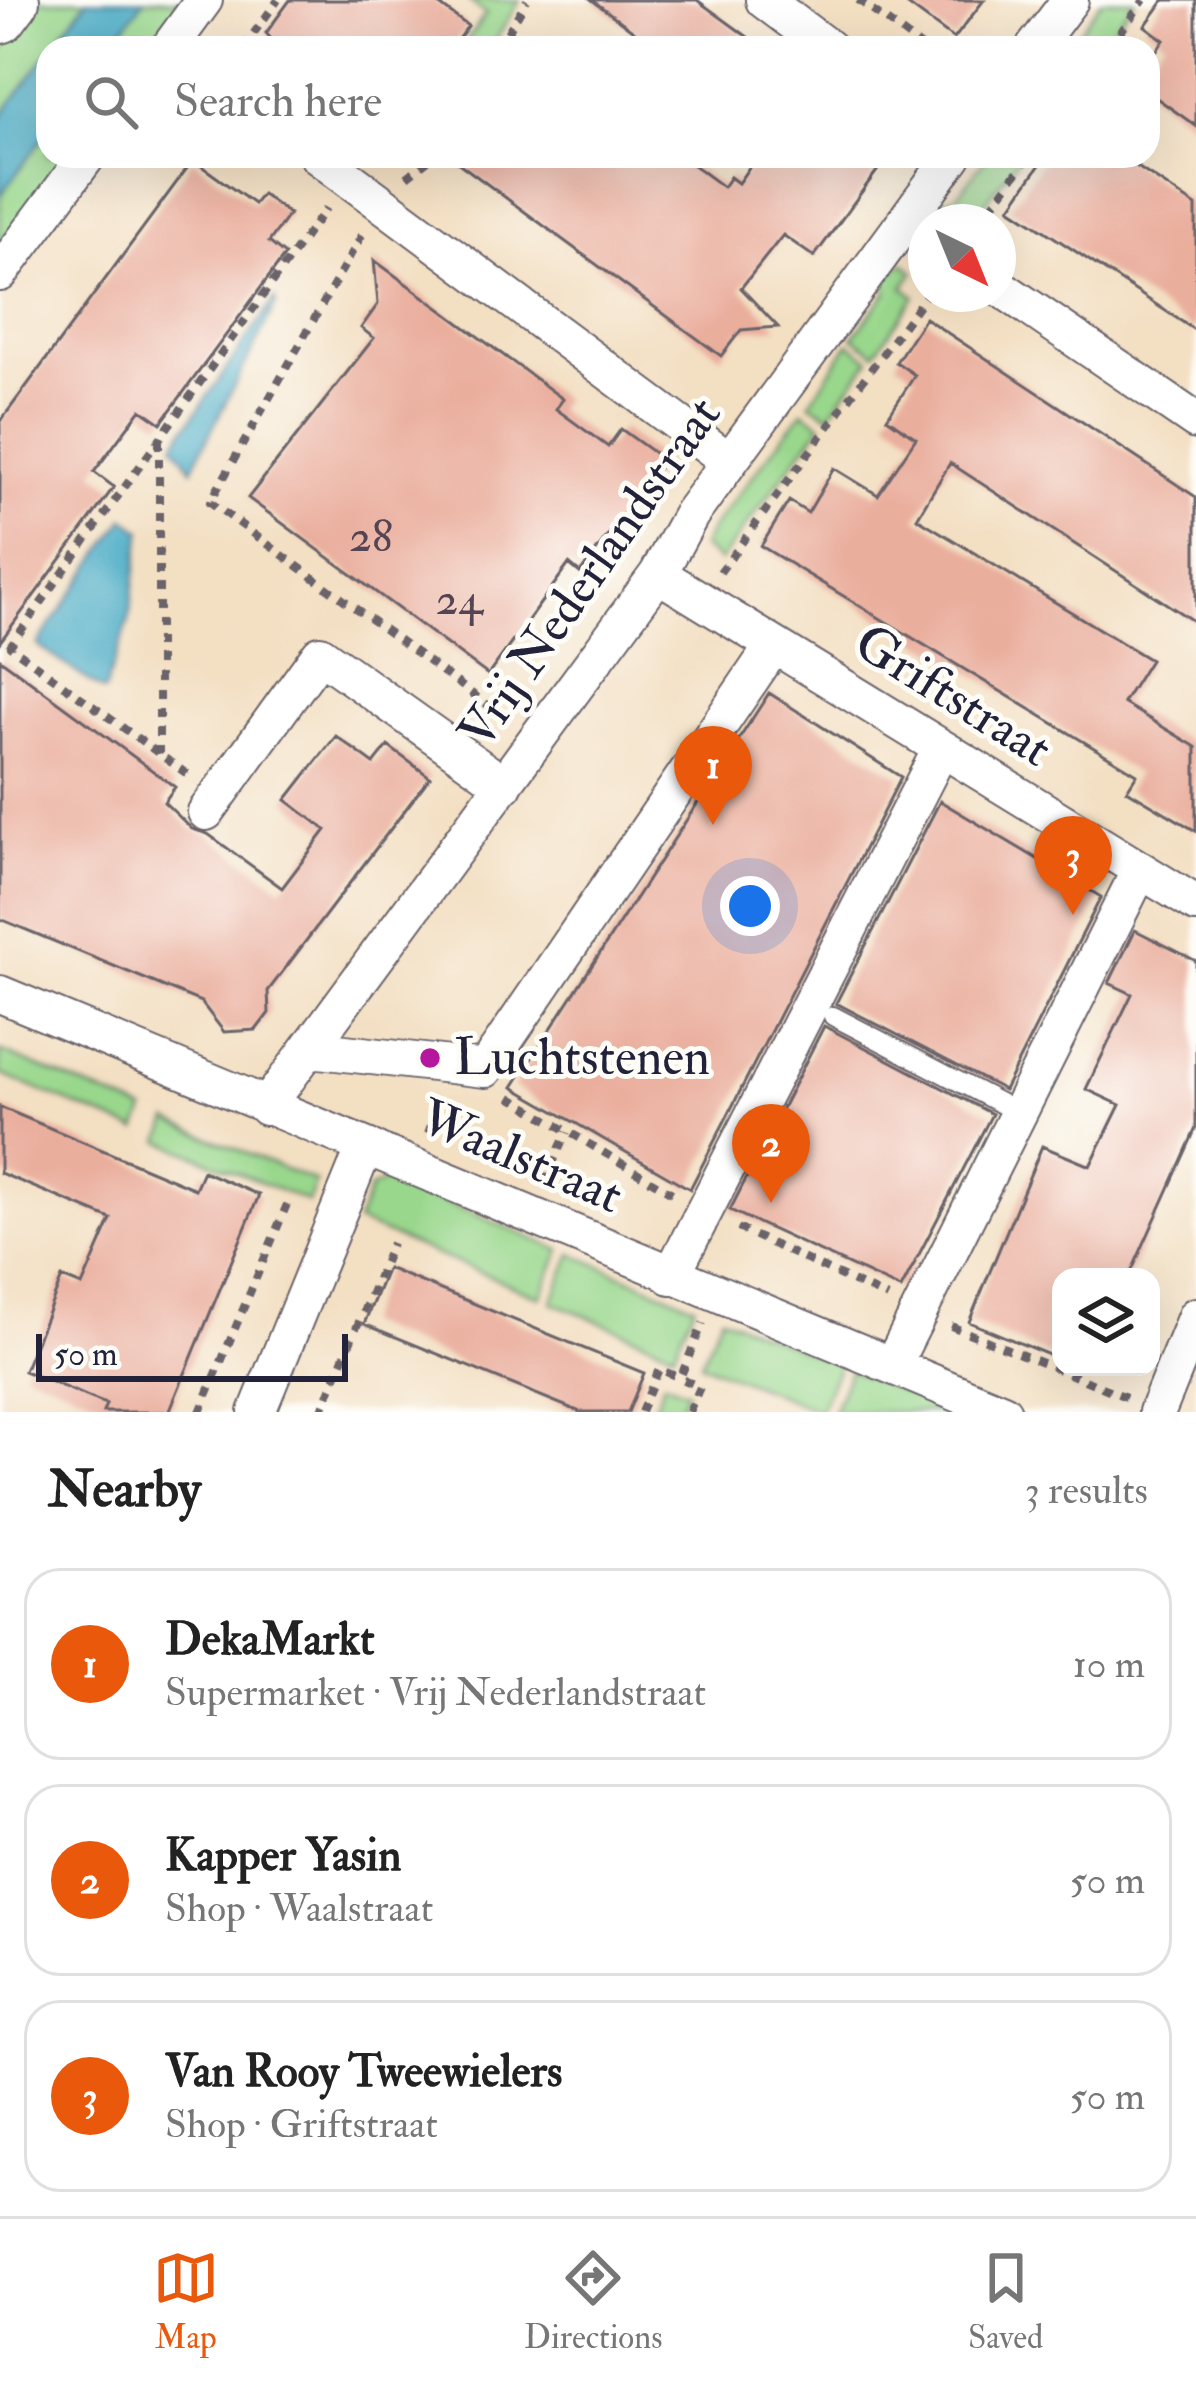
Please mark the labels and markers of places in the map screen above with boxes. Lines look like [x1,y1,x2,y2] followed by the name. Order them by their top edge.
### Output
[674,726,752,825] pin: 1
[1034,816,1112,915] pin: 3
[454,1026,710,1090] place label: Luchtstenen
[417,1045,443,1071] marker: Luchtstenen
[732,1104,810,1203] pin: 2

